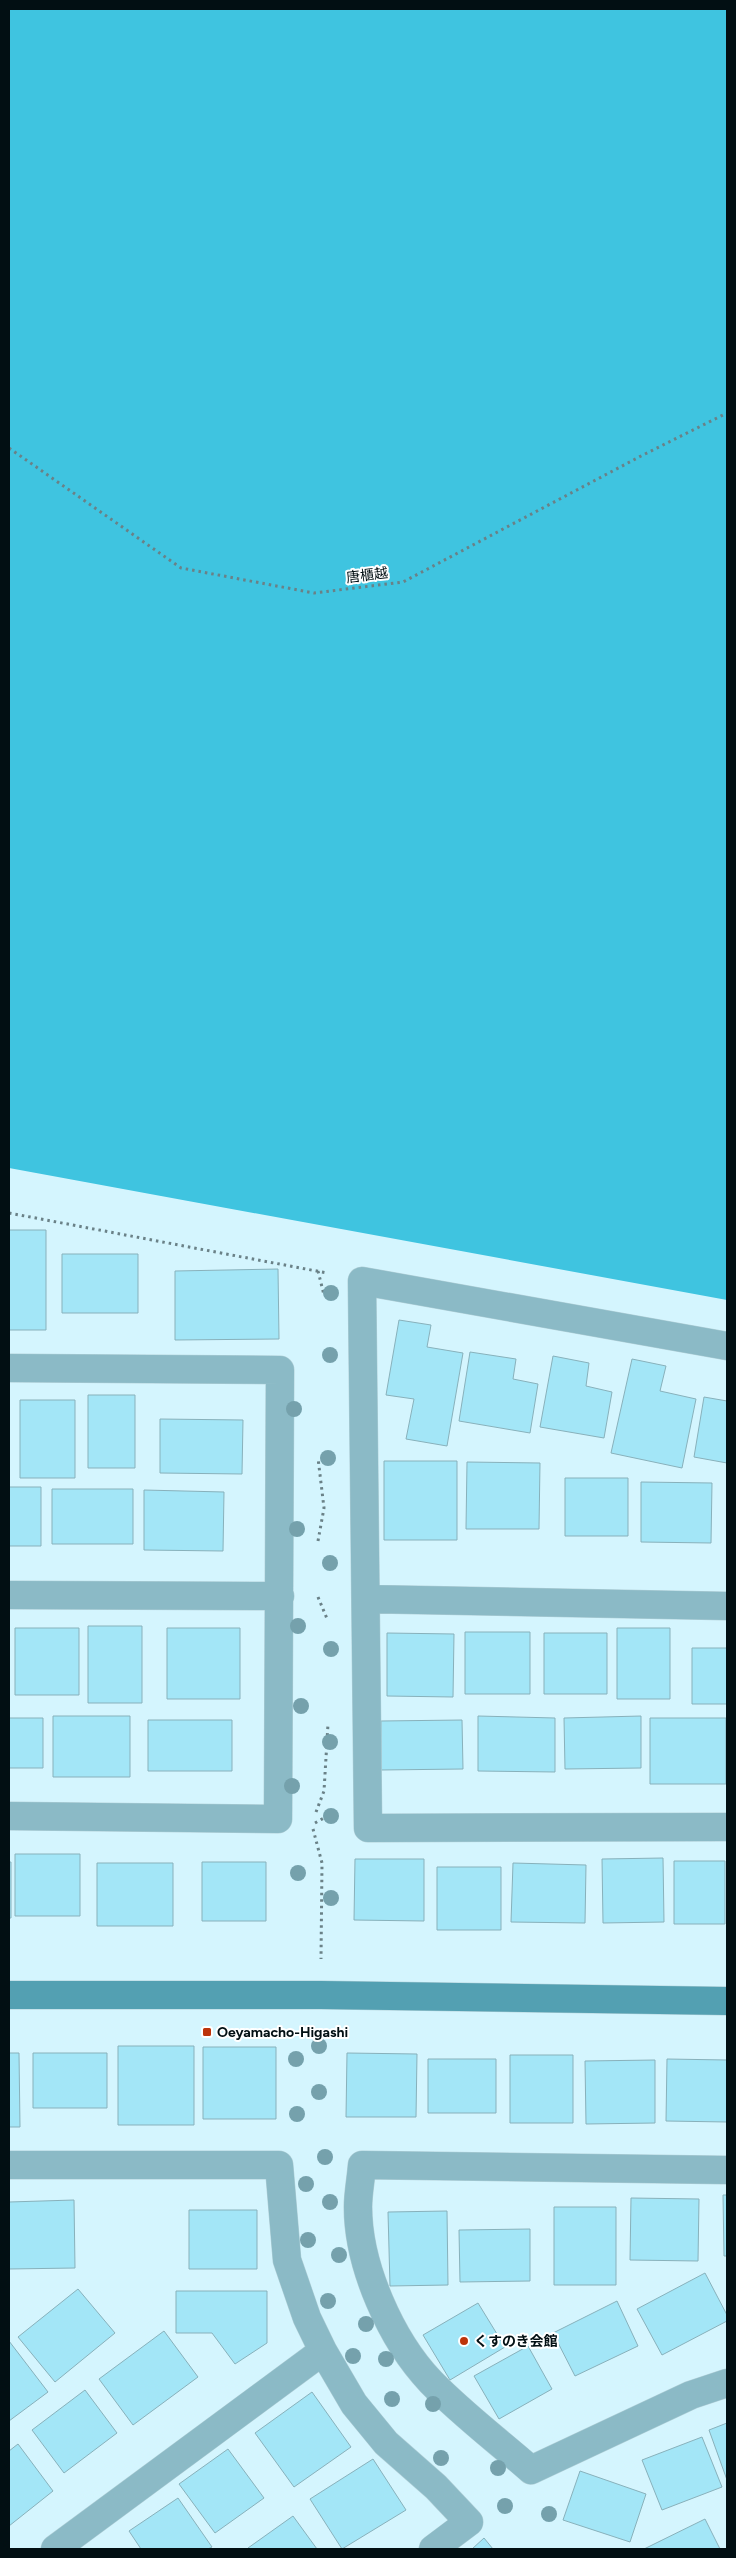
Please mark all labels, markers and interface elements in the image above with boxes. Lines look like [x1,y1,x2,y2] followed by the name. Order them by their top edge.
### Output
[345,565,389,586] street label: 唐櫃越
[217,2024,348,2041] place label: Oeyamacho-Higashi
[201,2026,213,2038] marker: Oeyamacho-Higashi
[474,2333,558,2350] place label: くすのき会館
[458,2335,470,2347] marker: くすのき会館

